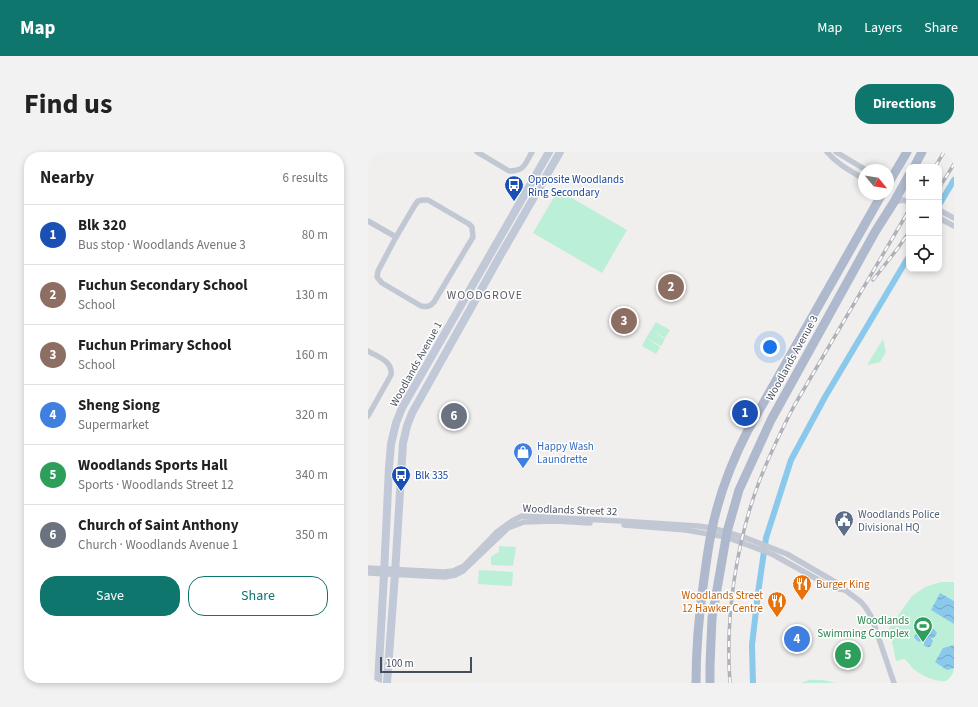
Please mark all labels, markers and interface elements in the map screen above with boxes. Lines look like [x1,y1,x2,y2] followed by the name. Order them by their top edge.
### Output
[20,15,55,42] text: Map
[817,18,842,38] text: Map
[864,18,902,38] text: Layers
[924,18,958,38] text: Share
[24,84,112,124] text: Find us
[855,84,954,124] button: Directions
[858,164,894,200] north arrow
[906,164,942,272] map controls
[906,164,942,200] button: +
[40,166,94,190] text: Nearby
[283,169,328,187] text: 6 results
[528,172,624,200] place label: Opposite Woodlands Ring Secondary
[503,174,525,202] bus stop icon: Opposite Woodlands Ring Secondary
[906,200,942,236] button: −
[78,215,126,236] text: Blk 320
[50,226,56,244] text: 1
[302,226,328,244] text: 80 m
[78,236,246,254] text: Bus stop · Woodlands Avenue 3
[906,236,942,272] button: locate
[658,272,684,302] pin: 2
[78,275,248,296] text: Fuchun Secondary School
[50,286,56,304] text: 2
[295,286,328,304] text: 130 m
[447,287,523,304] district label: WOODGROVE
[78,296,115,314] text: School
[611,306,637,336] pin: 3
[762,313,822,403] street label: Woodlands Avenue 3
[386,319,446,409] street label: Woodlands Avenue 1
[78,335,231,356] text: Fuchun Primary School
[760,337,780,357] your location
[50,346,56,364] text: 3
[295,346,328,364] text: 160 m
[78,356,115,374] text: School
[78,395,160,416] text: Sheng Siong
[732,398,758,428] pin: 1
[441,401,467,431] pin: 6
[50,406,56,424] text: 4
[295,406,328,424] text: 320 m
[78,416,149,434] text: Supermarket
[537,439,594,467] place label: Happy Wash Laundrette
[512,441,534,469] shop icon: Happy Wash Laundrette
[78,455,228,476] text: Woodlands Sports Hall
[390,464,412,492] bus stop icon: Blk 335
[50,466,56,484] text: 5
[295,466,328,484] text: 340 m
[415,468,448,483] place label: Blk 335
[78,476,234,494] text: Sports · Woodlands Street 12
[522,501,618,519] street label: Woodlands Street 32
[858,507,940,535] place label: Woodlands Police Divisional HQ
[833,509,855,537] public building icon: Woodlands Police Divisional HQ
[78,515,239,536] text: Church of Saint Anthony
[50,526,56,544] text: 6
[295,526,328,544] text: 350 m
[78,536,238,554] text: Church · Woodlands Avenue 1
[791,573,813,601] restaurant icon: Burger King
[40,576,180,616] button: Save
[188,576,328,616] button: Share
[816,577,870,592] place label: Burger King
[681,588,764,616] place label: Woodlands Street 12 Hawker Centre
[766,590,788,618] restaurant icon: Woodlands Street 12 Hawker Centre
[817,613,909,641] place label: Woodlands Swimming Complex
[912,615,934,643] sports icon: Woodlands Swimming Complex
[784,624,810,654] pin: 4
[835,640,861,670] pin: 5
[380,655,472,674] scale bar
[386,656,414,671] text: 100 m

